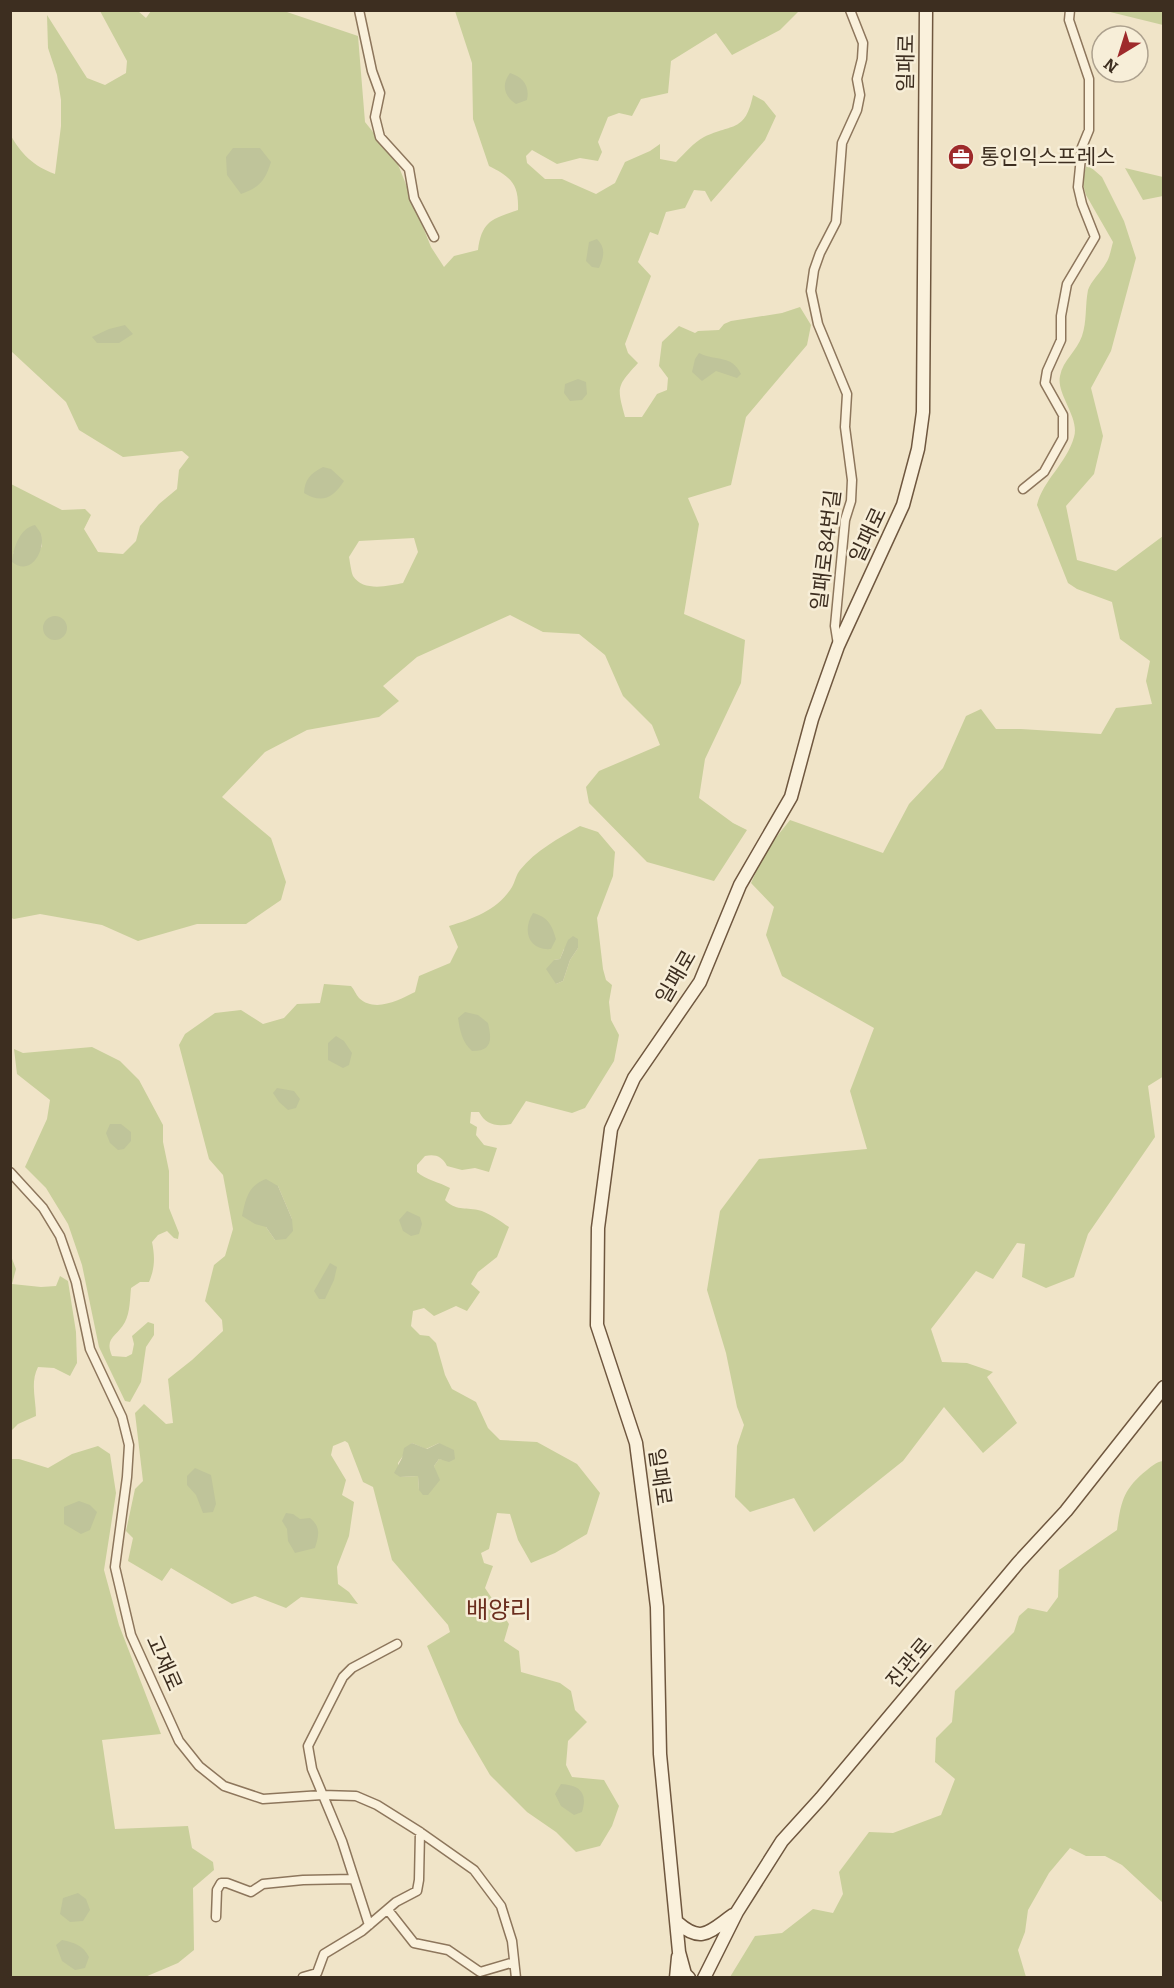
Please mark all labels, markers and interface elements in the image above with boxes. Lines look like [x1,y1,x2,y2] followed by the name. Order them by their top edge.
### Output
[1090,24,1150,84] north arrow
[892,34,920,92] street label: 일패로
[1100,54,1122,77] text: N
[946,142,976,172] office icon: 통인익스프레스
[980,144,1115,170] place label: 통인익스프레스
[806,488,846,612] street label: 일패로84번길
[844,503,892,567] street label: 일패로
[650,945,702,1009] street label: 일패로
[643,1446,677,1508] street label: 일패로
[466,1596,532,1624] district label: 배양리
[140,1631,188,1695] street label: 고재로
[880,1632,938,1694] street label: 진관로

